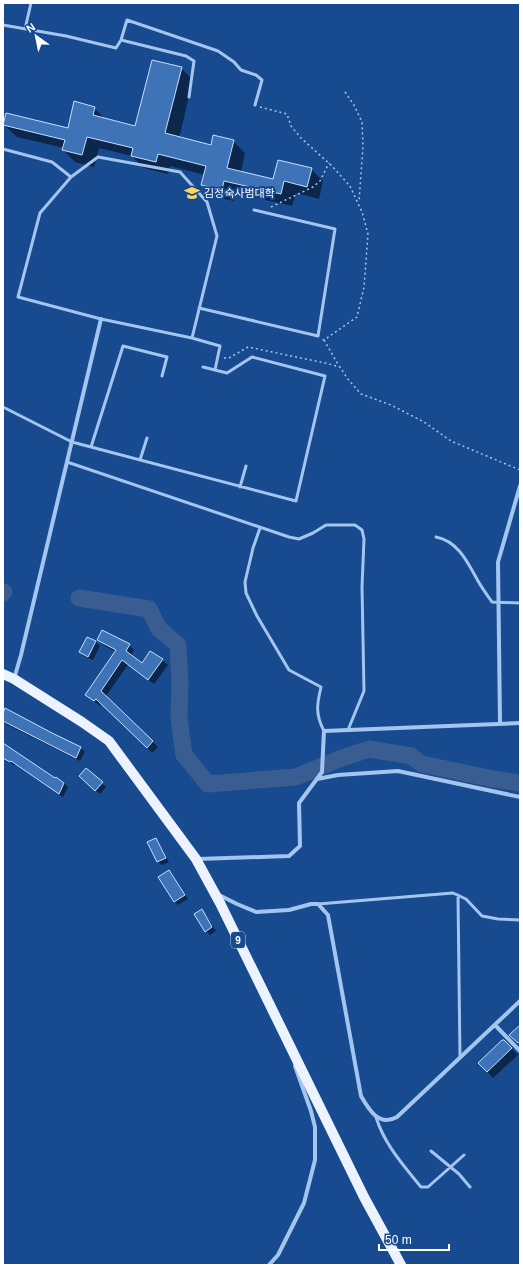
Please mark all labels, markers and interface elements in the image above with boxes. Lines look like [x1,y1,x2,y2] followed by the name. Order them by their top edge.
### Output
[16,16,56,56] north arrow
[24,20,37,35] text: N
[183,184,201,202] school or university icon: 김정숙사범대학
[204,187,275,199] place label: 김정숙사범대학
[231,932,245,948] road number: 9
[379,1226,449,1252] scale bar
[385,1233,412,1247] text: 50 m

